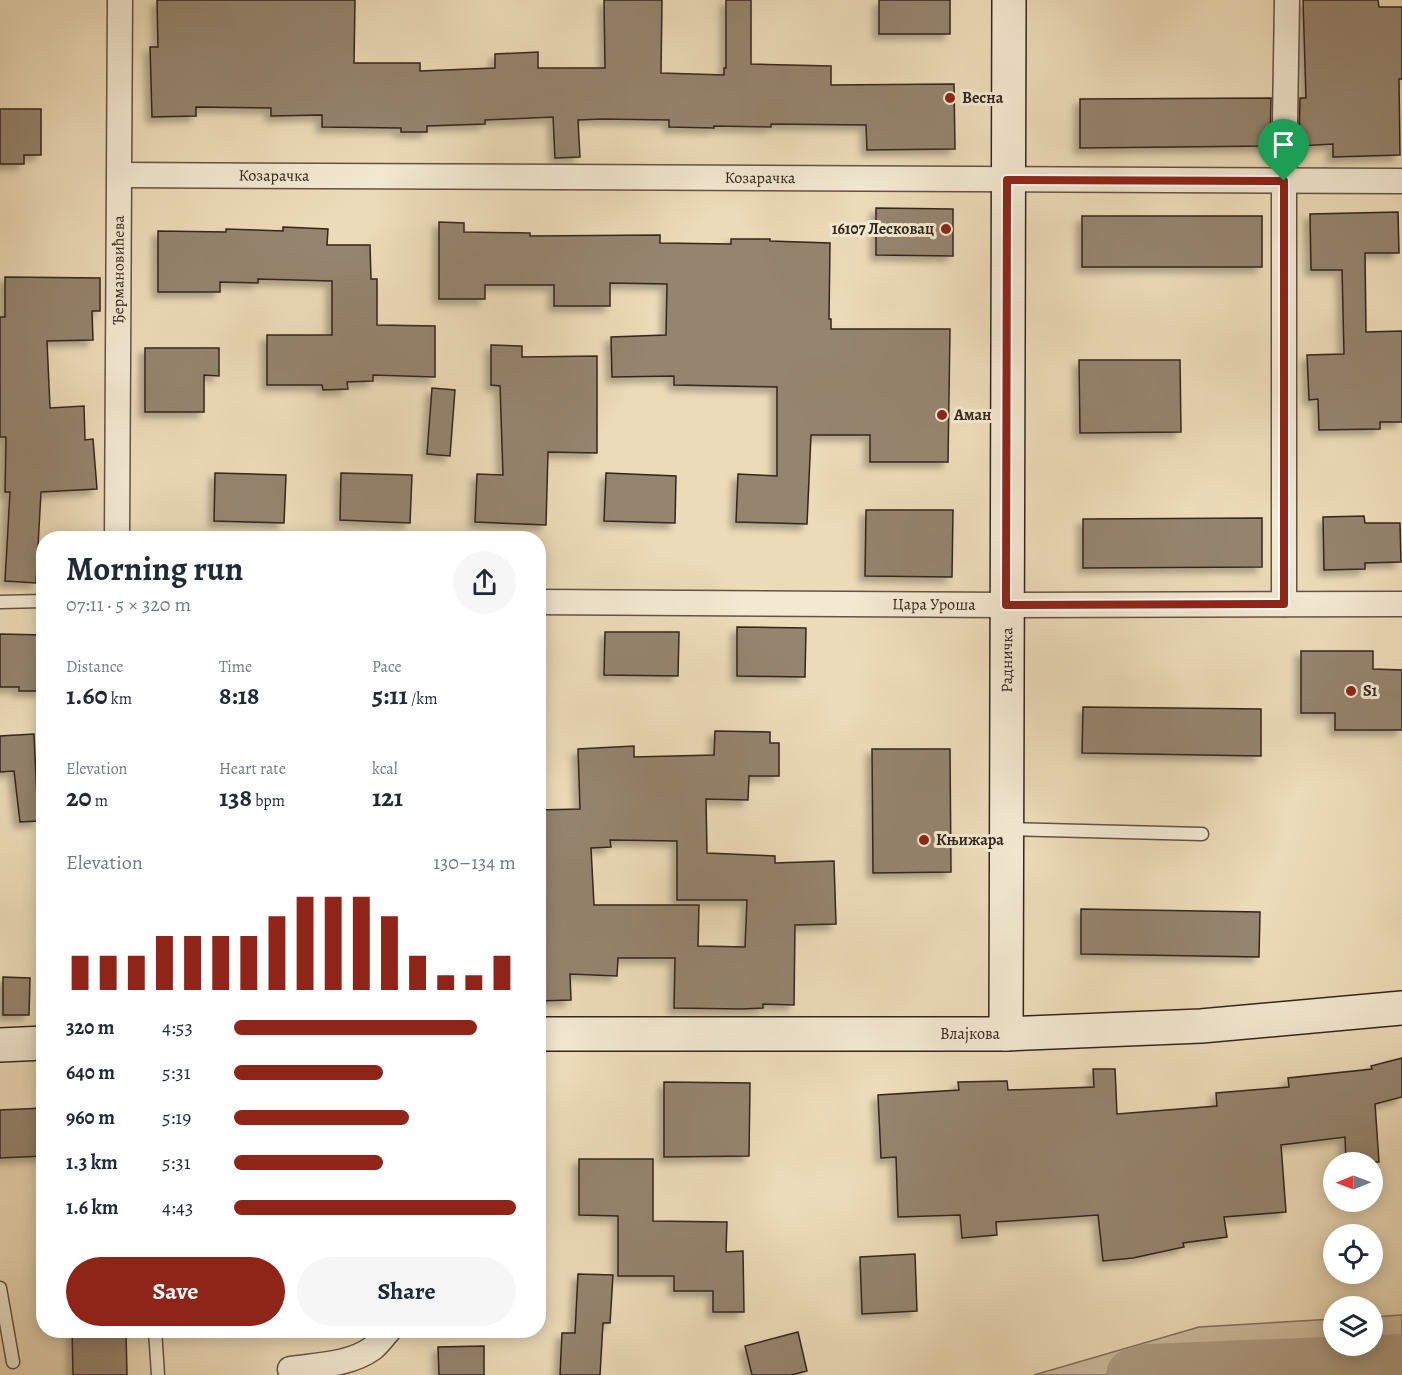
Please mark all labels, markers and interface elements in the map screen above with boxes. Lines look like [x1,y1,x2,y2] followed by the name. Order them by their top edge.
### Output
[962,87,1004,109] place label: Весна
[943,91,957,105] marker: Весна
[1258,119,1309,181] pin
[1267,128,1300,161] icon: arrive
[238,165,310,187] street label: Козарачка
[724,167,796,189] street label: Козарачка
[107,215,130,325] street label: Ђермановићева
[832,218,934,240] place label: 16107 Лесковац
[939,222,953,236] marker: 16107 Лесковац
[953,404,992,426] place label: Аман
[935,408,949,422] marker: Аман
[66,546,243,591] text: Morning run
[453,551,516,614] button: share
[66,591,191,618] text: 07:11 · 5 × 320 m
[892,593,976,616] street label: Цара Уроша
[996,627,1018,693] street label: Радничка
[66,656,123,678] text: Distance
[219,656,252,678] text: Time
[372,656,402,678] text: Pace
[66,678,108,713] text: 1.60
[219,678,259,713] text: 8:18
[372,678,408,713] text: 5:11
[1363,680,1378,702] place label: S1
[1344,684,1358,698] marker: S1
[108,688,132,710] text: km
[408,688,438,710] text: /km
[66,758,127,780] text: Elevation
[219,758,286,780] text: Heart rate
[372,758,398,780] text: kcal
[66,780,92,815] text: 20
[219,780,252,815] text: 138
[372,780,403,815] text: 121
[92,790,108,812] text: m
[252,790,285,812] text: bpm
[936,829,1004,851] place label: Књижара
[917,833,931,847] marker: Књижара
[66,849,143,876] text: Elevation
[433,849,516,876] text: 130–134 m
[66,1014,115,1041] text: 320 m
[162,1014,193,1041] text: 4:53
[940,1023,1001,1045] street label: Влајкова
[66,1059,115,1086] text: 640 m
[162,1059,191,1086] text: 5:31
[66,1104,115,1131] text: 960 m
[162,1104,191,1131] text: 5:19
[66,1149,118,1176] text: 1.3 km
[162,1149,191,1176] text: 5:31
[1323,1152,1383,1212] north arrow
[1323,1152,1383,1356] map controls
[66,1194,119,1221] text: 1.6 km
[162,1194,193,1221] text: 4:43
[1323,1224,1383,1284] button: locate
[66,1257,285,1326] button: Save
[297,1257,516,1326] button: Share
[1323,1296,1383,1356] button: layers

